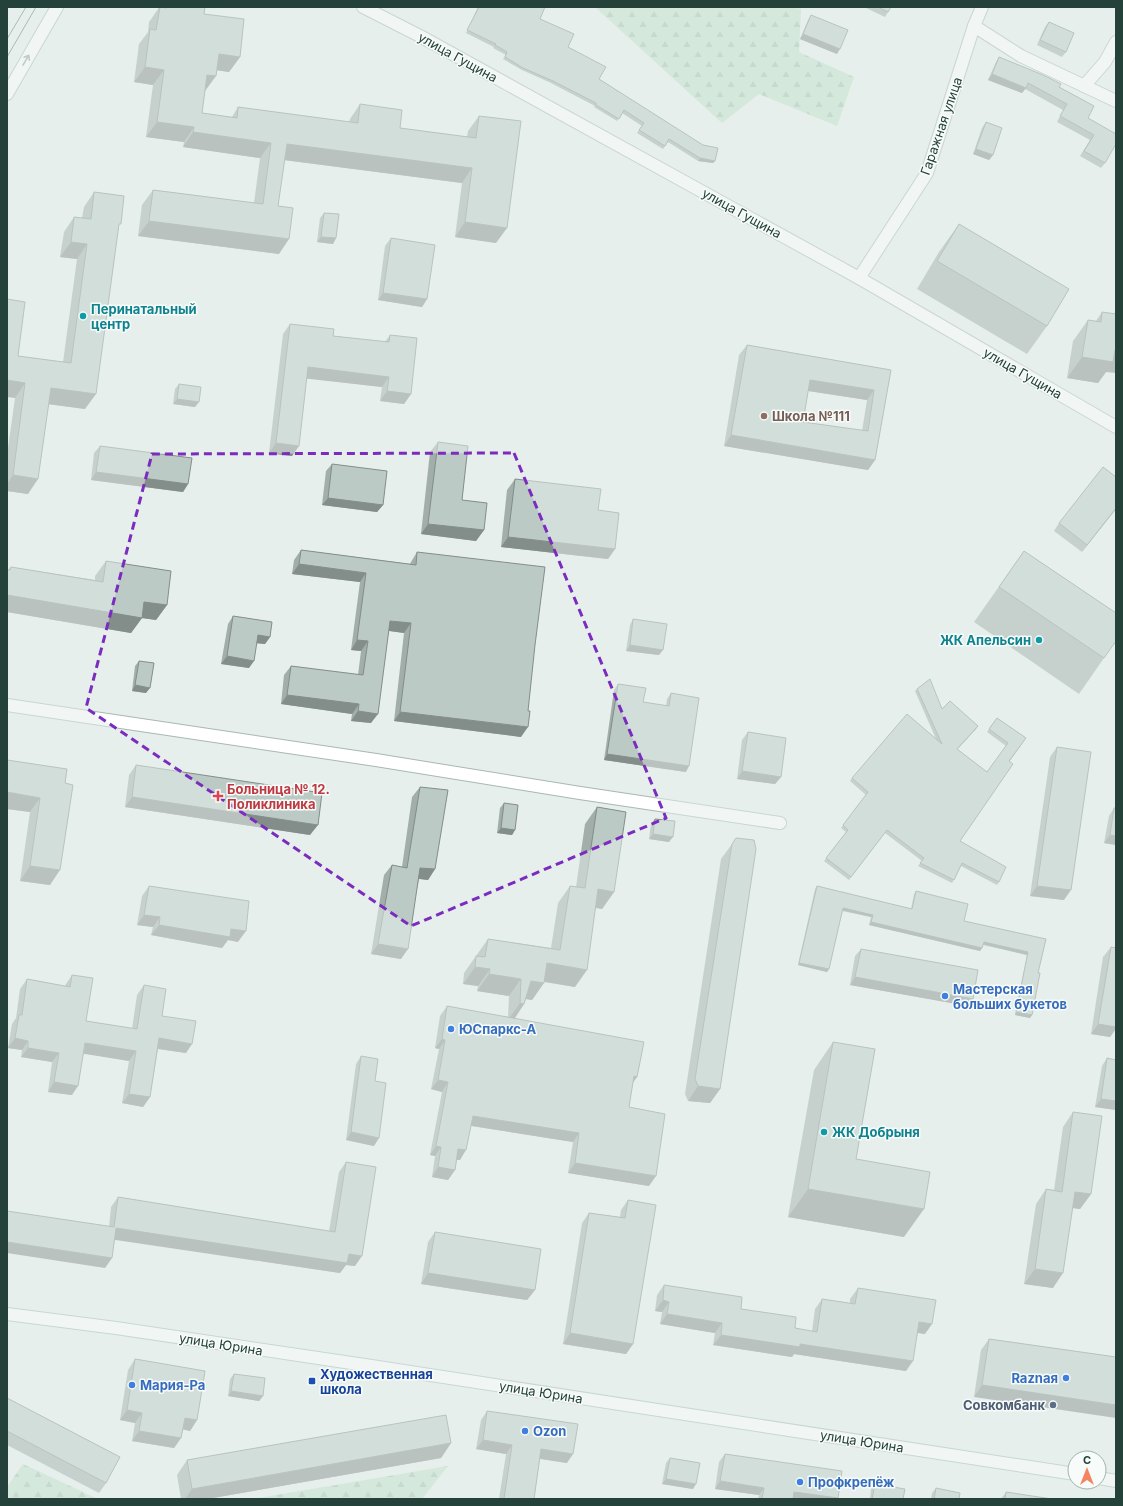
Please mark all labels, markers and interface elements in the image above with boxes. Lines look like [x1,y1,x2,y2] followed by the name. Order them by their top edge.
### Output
[416,29,500,85] street label: улица Гущина
[23,54,31,66] one-way arrow
[917,75,965,177] street label: Гаражная улица
[700,185,784,241] street label: улица Гущина
[91,301,197,332] place label: Перинатальный центр
[78,311,88,321] marker: Перинатальный центр
[981,344,1065,402] street label: улица Гущина
[772,408,850,424] place label: Школа №111
[759,411,769,421] marker: Школа №111
[940,632,1031,648] place label: ЖК Апельсин
[1034,635,1044,645] marker: ЖК Апельсин
[227,781,330,812] place label: Больница № 12. Поликлиника
[212,790,224,802] marker: Больница № 12. Поликлиника
[953,981,1067,1012] place label: Мастерская больших букетов
[940,991,950,1001] marker: Мастерская больших букетов
[459,1021,536,1037] place label: ЮСпаркс-А
[446,1024,456,1034] marker: ЮСпаркс-А
[832,1124,920,1140] place label: ЖК Добрыня
[819,1127,829,1137] marker: ЖК Добрыня
[178,1329,264,1359] street label: улица Юрина
[320,1366,433,1397] place label: Художественная школа
[1011,1370,1058,1386] place label: Raznaя
[1061,1373,1071,1383] marker: Raznaя
[307,1376,317,1386] marker: Художественная школа
[140,1377,205,1393] place label: Мария-Ра
[498,1377,584,1407] street label: улица Юрина
[127,1380,137,1390] marker: Мария-Ра
[963,1397,1045,1413] place label: Совкомбанк
[1048,1400,1058,1410] marker: Совкомбанк
[533,1423,566,1439] place label: Ozon
[520,1426,530,1436] marker: Ozon
[819,1426,905,1456] street label: улица Юрина
[1067,1450,1107,1490] north arrow
[1083,1453,1091,1467] text: С
[808,1474,894,1490] place label: Профкрепёж
[795,1477,805,1487] marker: Профкрепёж

